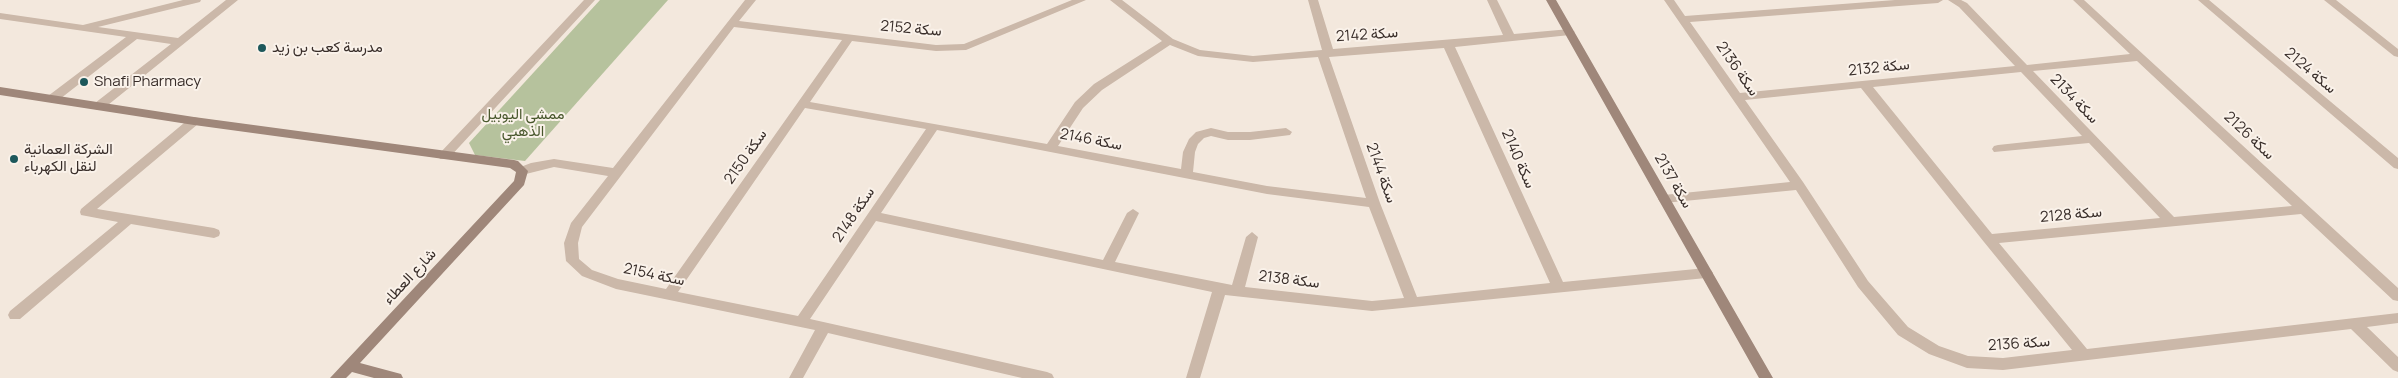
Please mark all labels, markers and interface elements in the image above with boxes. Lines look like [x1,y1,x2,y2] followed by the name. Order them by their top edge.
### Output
[880,17,942,41] street label: سكة 2152
[1335,24,1399,46] street label: سكة 2142
[1712,38,1762,100] street label: سكة 2136
[272,39,383,57] place label: مدرسة كعب بن زيد
[256,42,268,54] marker: مدرسة كعب بن زيد
[2281,44,2339,98] street label: سكة 2124
[1847,56,1911,80] street label: سكة 2132
[2046,71,2102,127] street label: سكة 2134
[94,73,201,91] place label: Shafi Pharmacy
[78,76,90,88] marker: Shafi Pharmacy
[481,106,565,141] park label: ممشى اليوبيل الذهبي
[2220,108,2278,164] street label: سكة 2126
[1058,125,1124,155] street label: سكة 2146
[721,126,771,188] street label: سكة 2150
[1497,127,1539,191] street label: سكة 2140
[24,141,113,176] place label: الشرکة العمانیة لنقل الکهرباء
[1362,141,1400,205] street label: سكة 2144
[1650,150,1696,212] street label: سكة 2137
[8,153,20,165] marker: الشرکة العمانیة لنقل الکهرباء
[829,184,879,246] street label: سكة 2148
[2039,203,2103,227] street label: سكة 2128
[380,245,440,309] street label: شارع العطاء
[622,260,686,290] street label: سكة 2154
[1257,267,1321,293] street label: سكة 2138
[1987,333,2051,355] street label: سكة 2136

